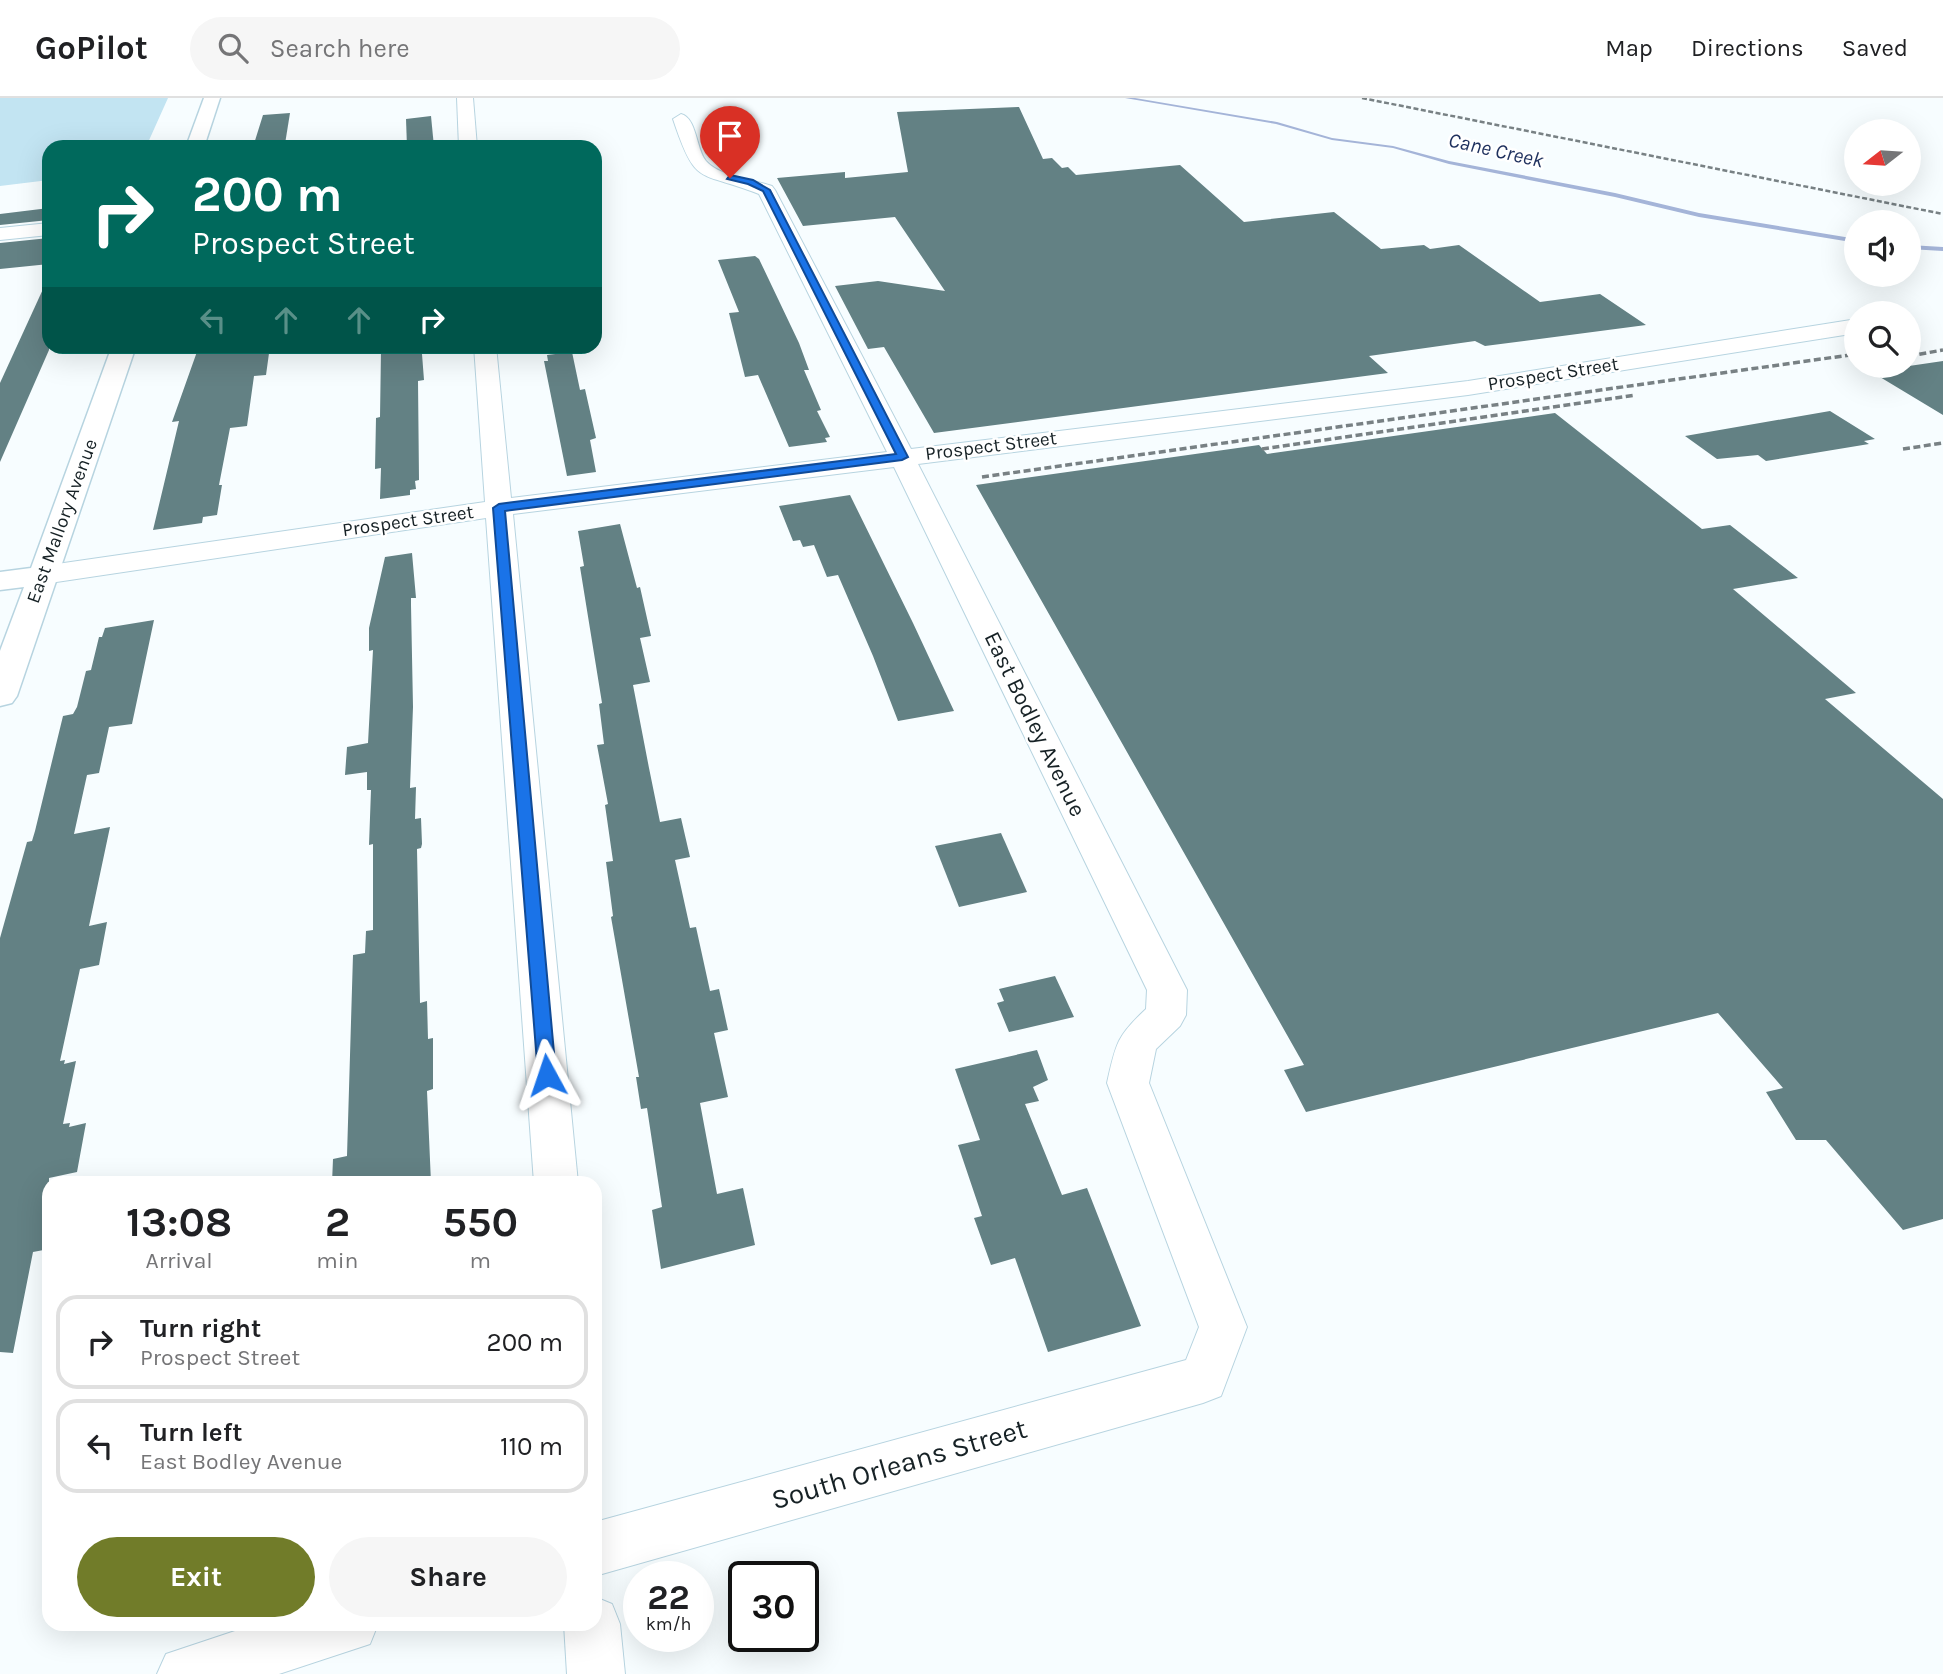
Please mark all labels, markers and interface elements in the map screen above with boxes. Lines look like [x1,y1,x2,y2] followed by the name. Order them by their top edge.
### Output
[190,17,680,80] search box
[35,29,148,67] text: GoPilot
[214,29,252,67] icon: search
[270,33,410,64] text: Search here
[1605,34,1653,62] text: Map
[1691,34,1804,62] text: Directions
[1842,34,1908,62] text: Saved
[700,106,760,178] pin
[711,117,749,155] icon: arrive
[1844,119,1922,196] north arrow
[1844,119,1921,378] map controls
[1446,127,1546,173] water label: Cane Creek
[192,166,343,223] text: 200 m
[77,168,168,259] icon: right
[1844,210,1921,287] button: sound
[192,225,415,262] text: Prospect Street
[194,301,232,339] icon: left
[267,301,305,339] icon: ahead
[340,301,378,339] icon: ahead
[413,301,451,339] icon: right
[1844,301,1921,378] button: search
[1486,353,1620,395] street label: Prospect Street
[924,427,1058,465] street label: Prospect Street
[22,436,102,606] street label: East Mallory Avenue
[341,501,475,541] street label: Prospect Street
[979,627,1091,821] street label: East Bodley Avenue
[510,1038,584,1112] position arrow
[126,1197,232,1247] text: 13:08
[325,1197,350,1247] text: 2
[443,1197,518,1247] text: 550
[145,1247,213,1274] text: Arrival
[316,1247,358,1274] text: min
[469,1247,491,1274] text: m
[140,1313,261,1344] text: Turn right
[81,1323,119,1361] icon: right
[487,1327,563,1358] text: 200 m
[140,1344,300,1371] text: Prospect Street
[767,1412,1031,1516] street label: South Orleans Street
[140,1417,242,1448] text: Turn left
[81,1427,119,1465] icon: left
[500,1431,563,1462] text: 110 m
[140,1448,342,1475] text: East Bodley Avenue
[77,1537,315,1617] button: Exit
[329,1537,567,1617] button: Share
[728,1561,819,1652] speed limit sign: 30
[647,1577,690,1618] text: 22
[646,1613,691,1635] text: km/h

